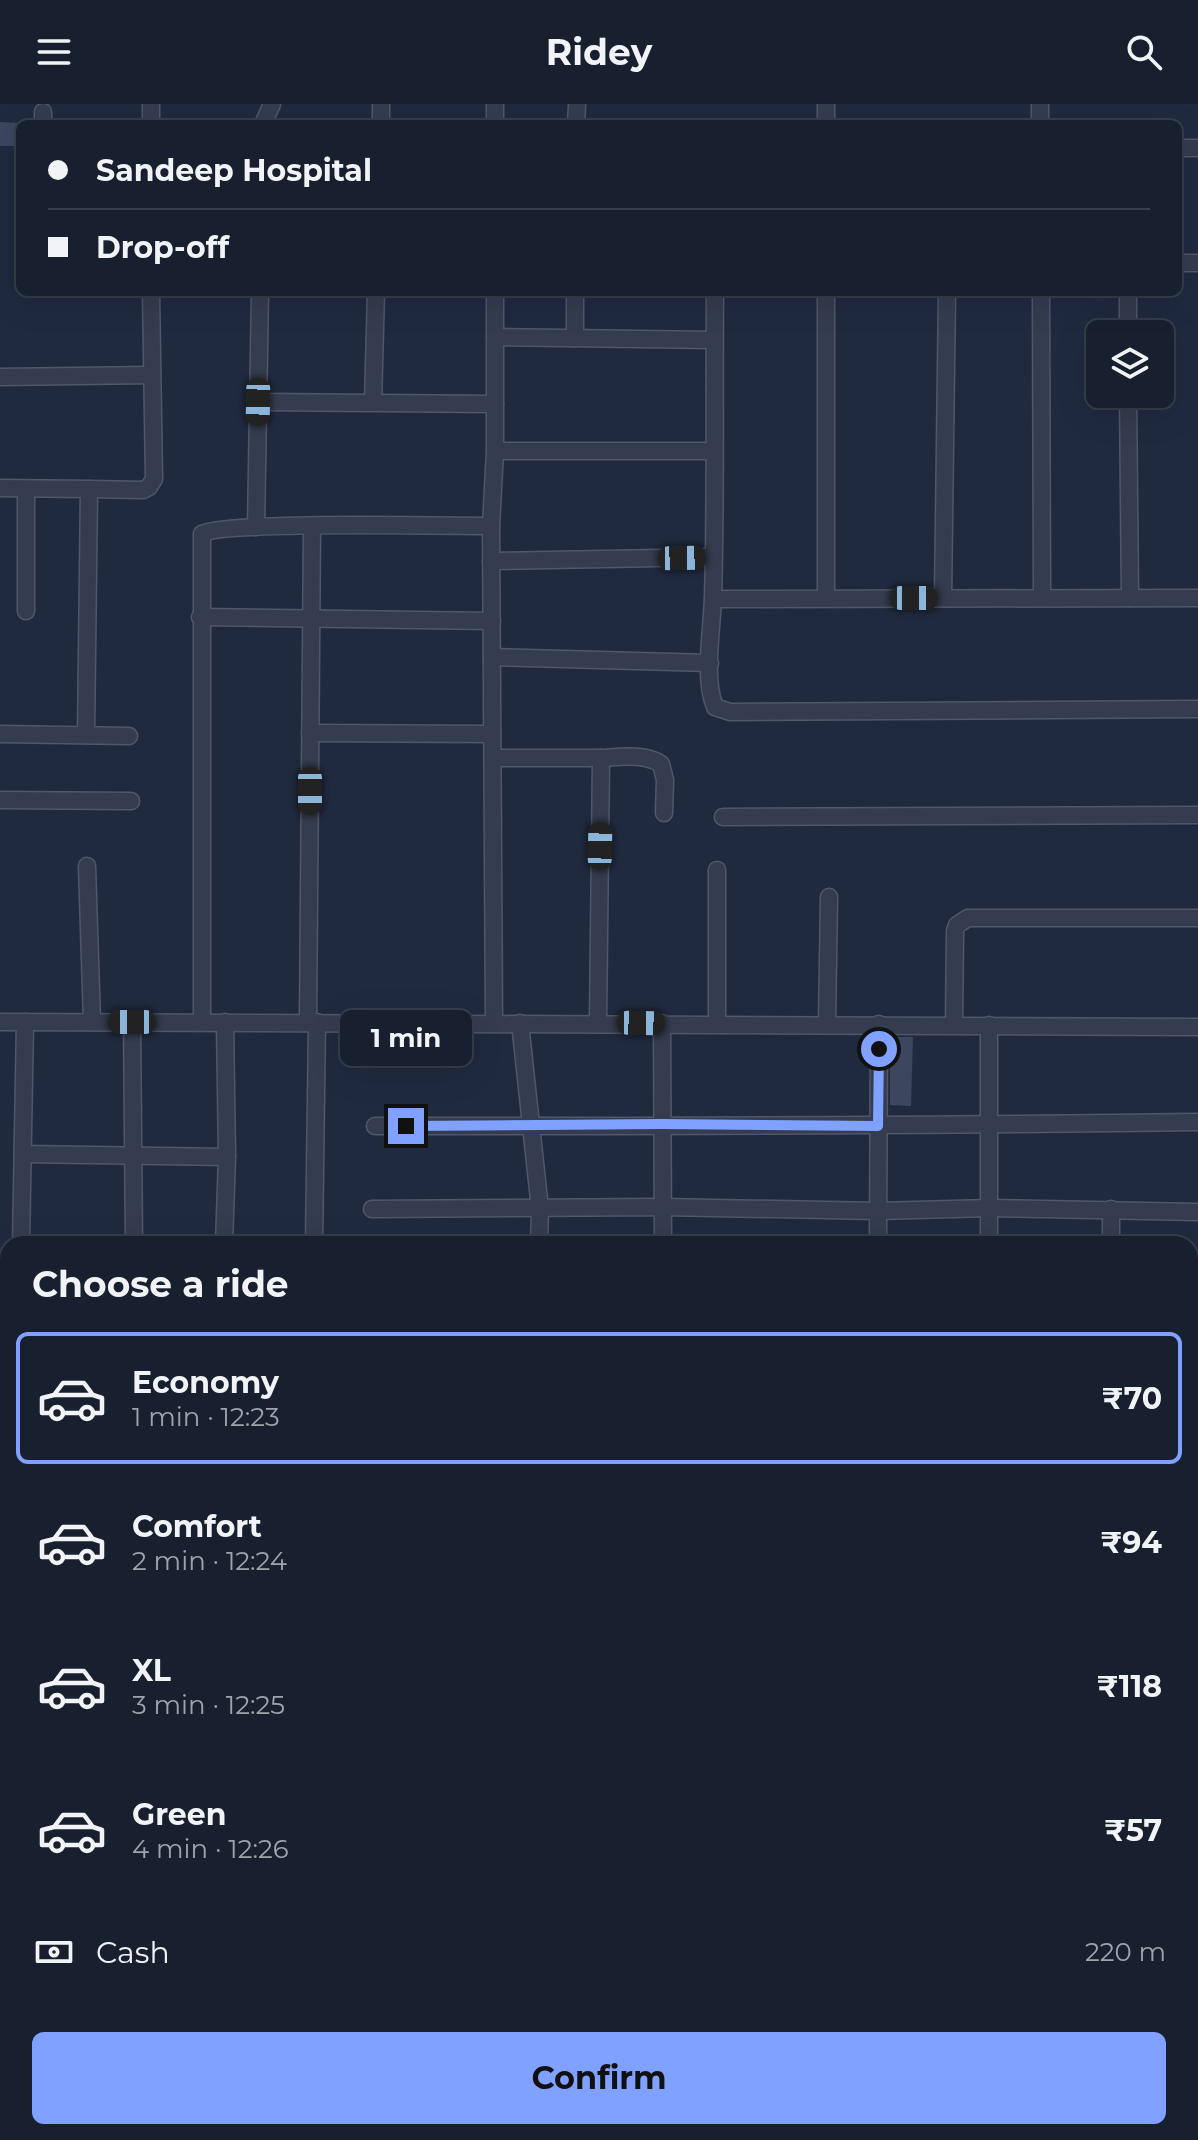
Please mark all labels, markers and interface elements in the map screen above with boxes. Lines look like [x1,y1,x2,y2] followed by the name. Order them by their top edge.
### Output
[32,30,76,74] icon: menu
[546,30,652,74] text: Ridey
[1122,30,1166,74] icon: search
[96,152,372,189] text: Sandeep Hospital
[96,229,229,266] text: Drop-off
[1086,320,1174,408] map controls
[1086,320,1174,408] button: layers
[246,378,270,426] car
[658,546,706,570] car
[890,586,938,610] car
[298,767,322,815] car
[588,822,612,870] car
[108,1010,156,1034] car
[340,1010,472,1066] callout: 1 min
[617,1011,665,1035] car
[371,1022,441,1054] text: 1 min
[861,1031,897,1067] route start
[388,1108,424,1144] route end
[32,1262,289,1306] text: Choose a ride
[36,1362,108,1434] icon: car
[132,1364,279,1401] text: Economy
[1102,1380,1162,1417] text: ₹70
[132,1401,280,1433] text: 1 min · 12:23
[36,1506,108,1578] icon: car
[132,1508,262,1545] text: Comfort
[1101,1524,1162,1561] text: ₹94
[132,1545,287,1577] text: 2 min · 12:24
[36,1650,108,1722] icon: car
[132,1652,171,1689] text: XL
[1097,1668,1162,1705] text: ₹118
[132,1689,285,1721] text: 3 min · 12:25
[36,1794,108,1866] icon: car
[132,1796,226,1833] text: Green
[1104,1812,1162,1849] text: ₹57
[132,1833,289,1865] text: 4 min · 12:26
[32,1930,76,1974] icon: cash
[96,1934,170,1971] text: Cash
[1085,1936,1166,1968] text: 220 m
[32,2032,1166,2124] button: Confirm

